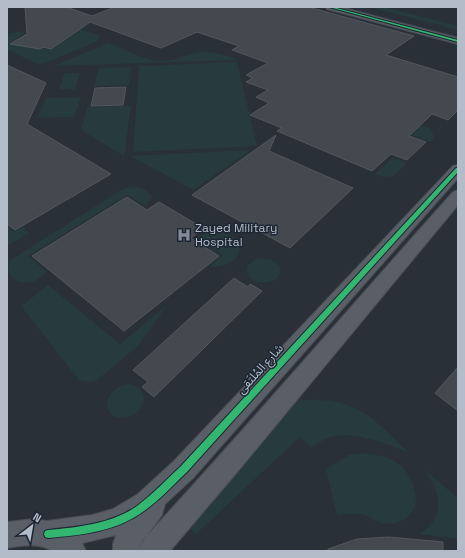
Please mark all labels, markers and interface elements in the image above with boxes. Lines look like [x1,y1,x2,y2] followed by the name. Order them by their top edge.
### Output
[195,220,277,250] place label: Zayed Military Hospital
[176,227,192,243] hospital icon: Zayed Military Hospital
[233,341,288,398] street label: شارع المُلتَقى
[12,506,52,546] north arrow
[30,510,44,525] text: N

